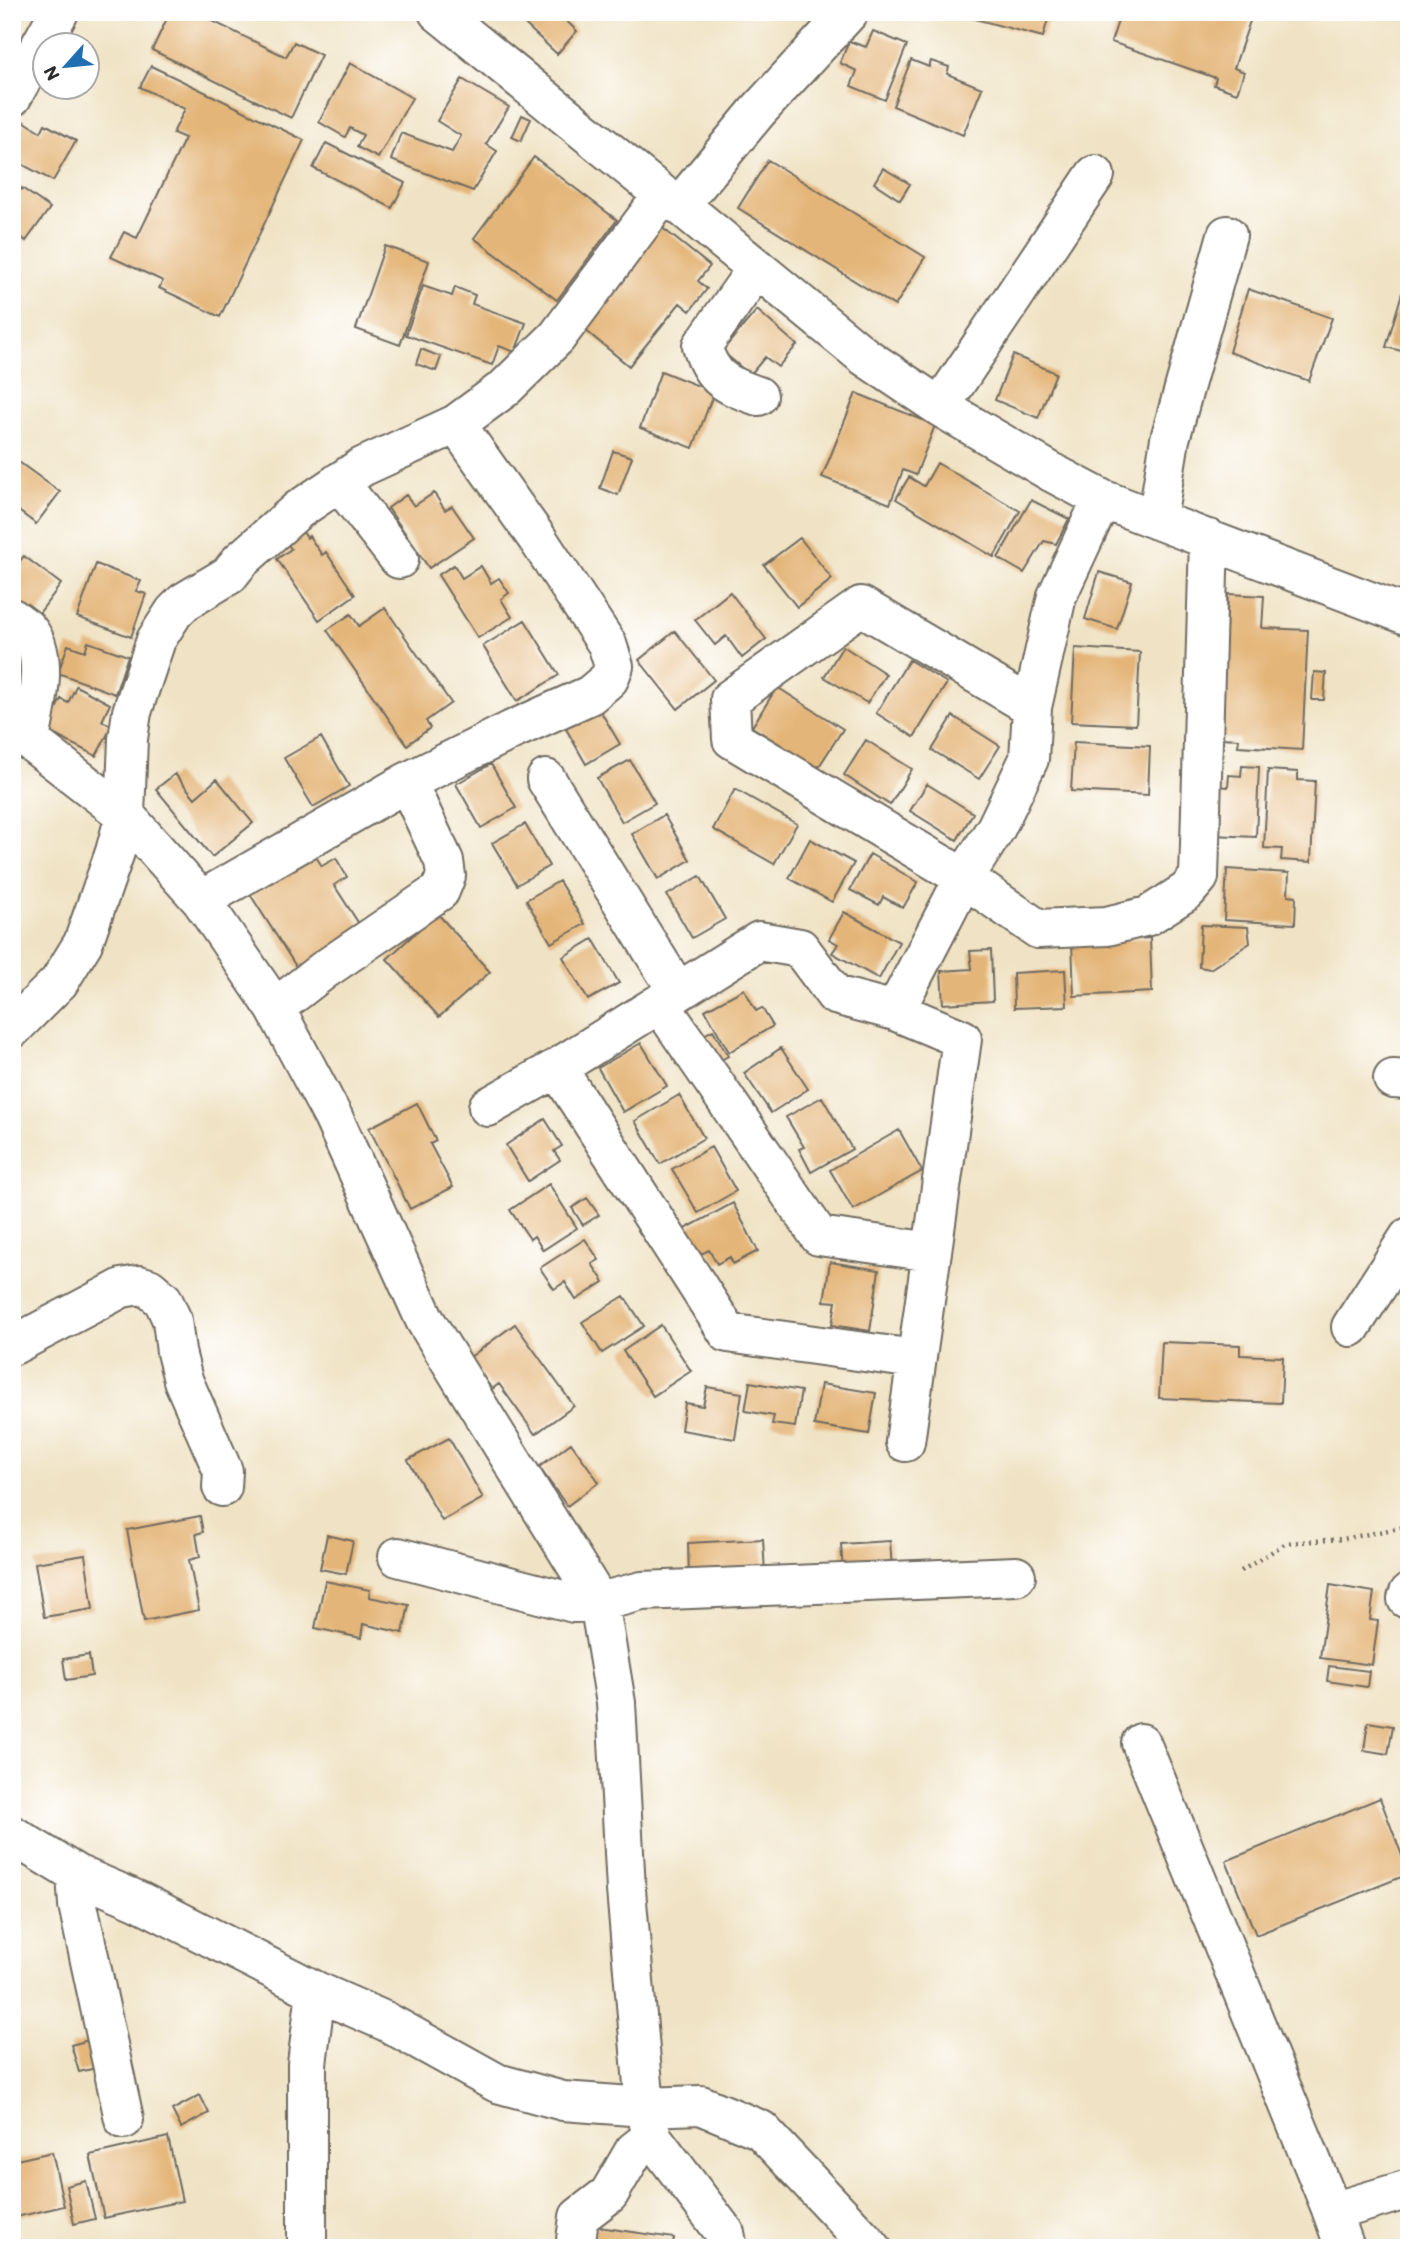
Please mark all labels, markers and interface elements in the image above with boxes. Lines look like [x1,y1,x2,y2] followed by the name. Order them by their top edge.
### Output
[32,32,102,102] north arrow
[38,63,64,84] text: N

